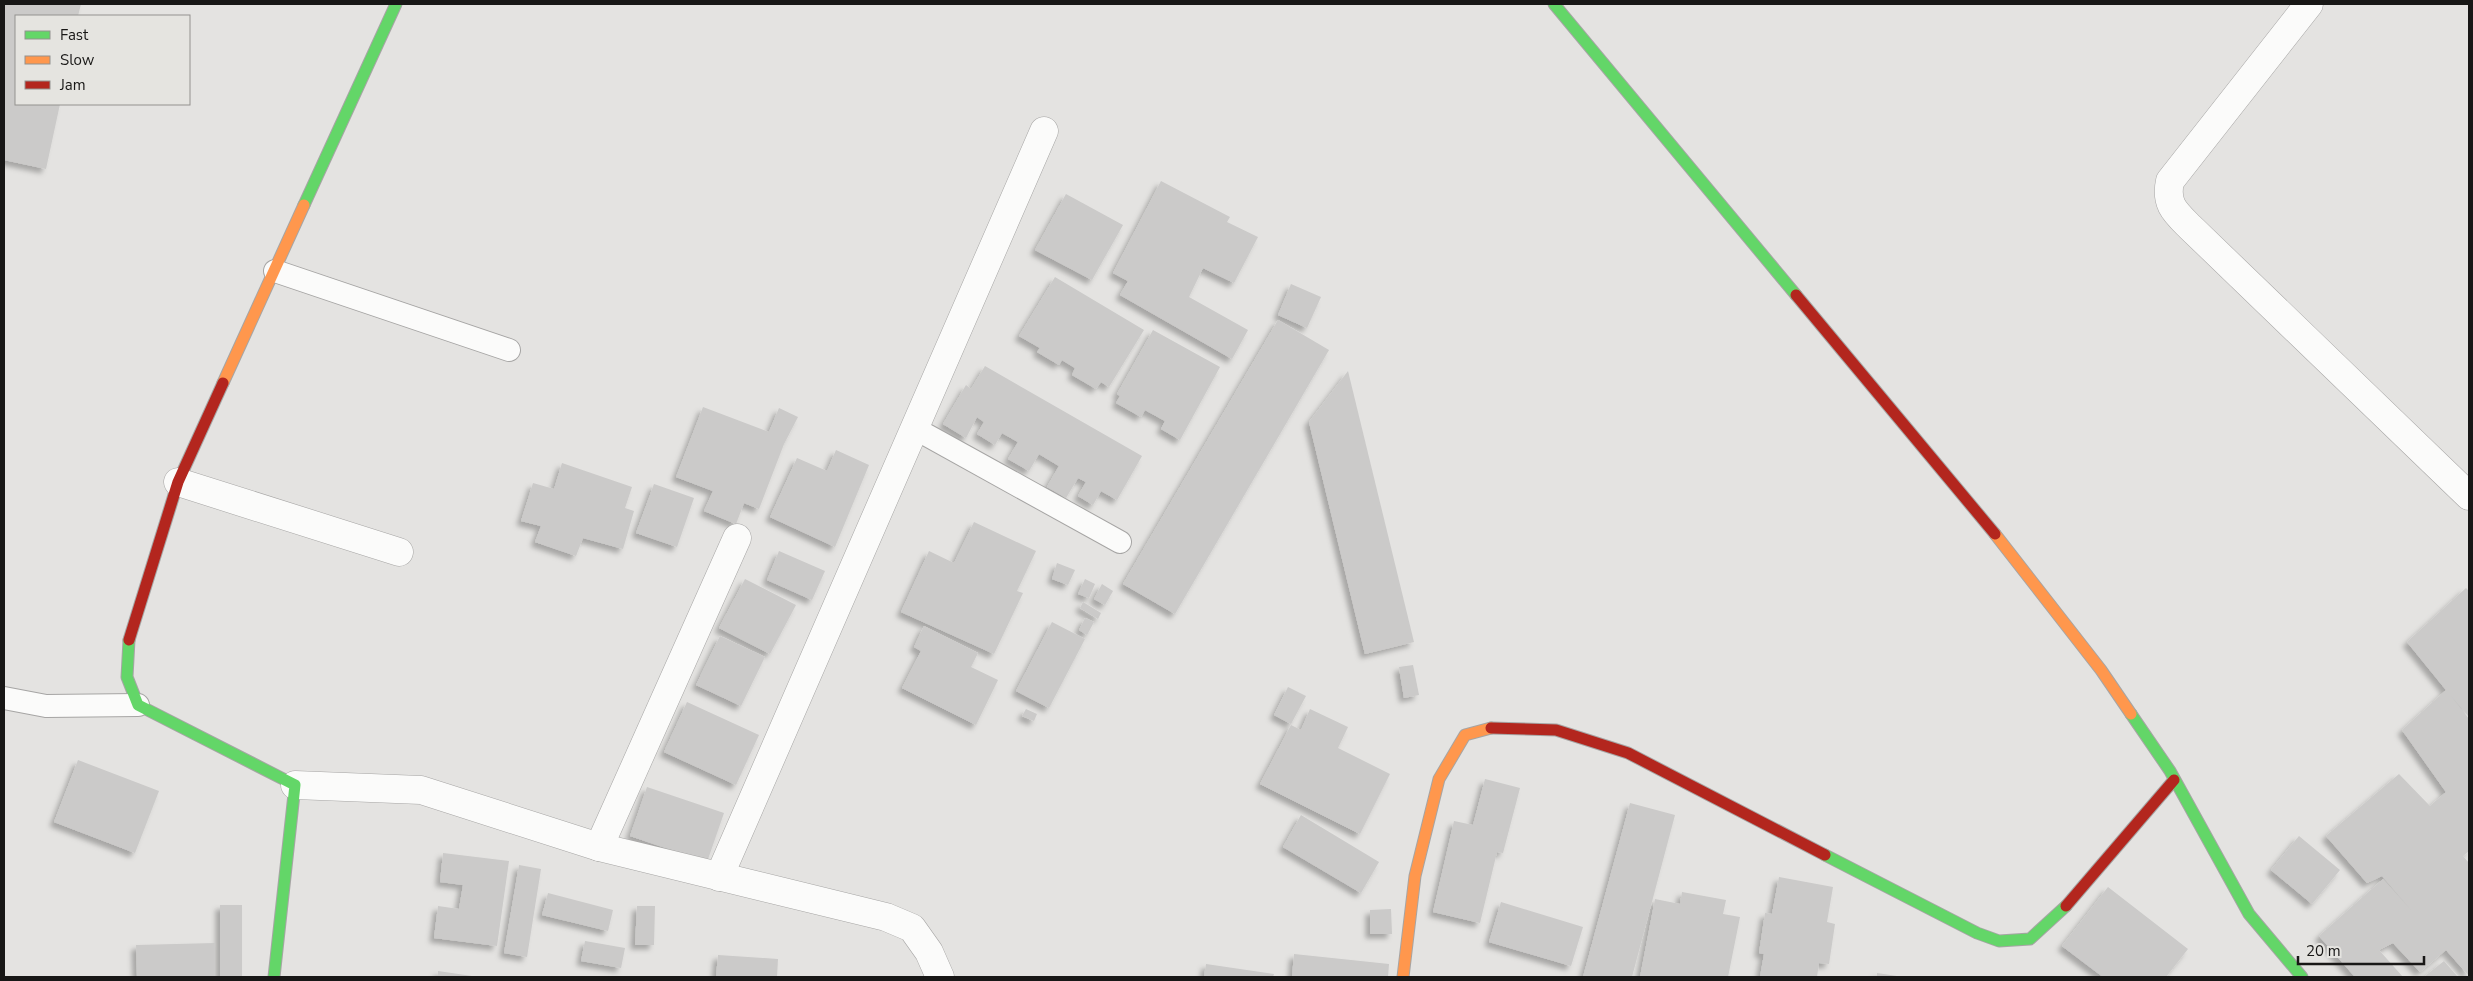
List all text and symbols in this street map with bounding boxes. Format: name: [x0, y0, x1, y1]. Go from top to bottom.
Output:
legend: [15, 15, 190, 105]
text: Fast: [60, 25, 89, 45]
text: Slow: [60, 50, 95, 70]
text: Jam: [59, 75, 86, 95]
scale bar: [2298, 934, 2424, 966]
text: 20 m: [2306, 941, 2341, 961]

